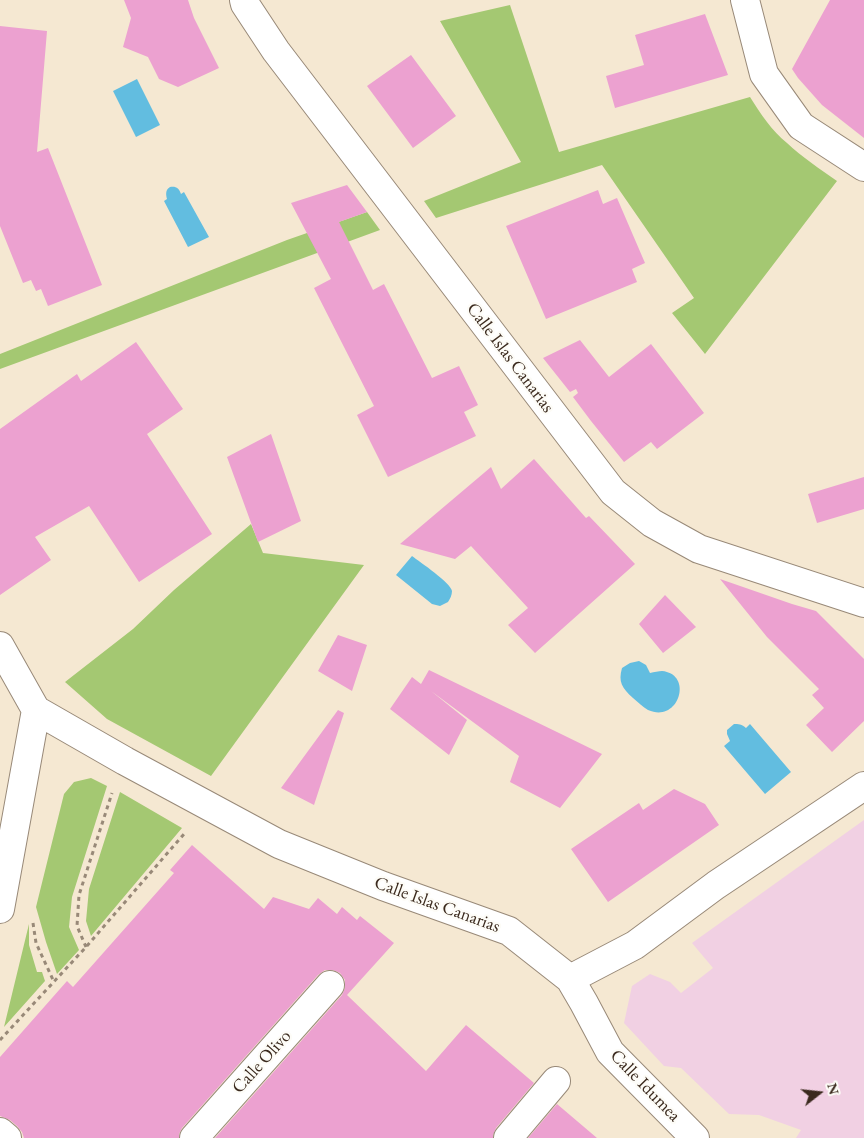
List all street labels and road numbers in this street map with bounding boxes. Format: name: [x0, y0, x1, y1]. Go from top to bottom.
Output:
street label: Calle Islas Canarias: [462, 299, 558, 417]
street label: Calle Islas Canarias: [371, 872, 503, 938]
street label: Calle Olivo: [228, 1026, 296, 1098]
street label: Calle Idumea: [605, 1045, 685, 1127]

